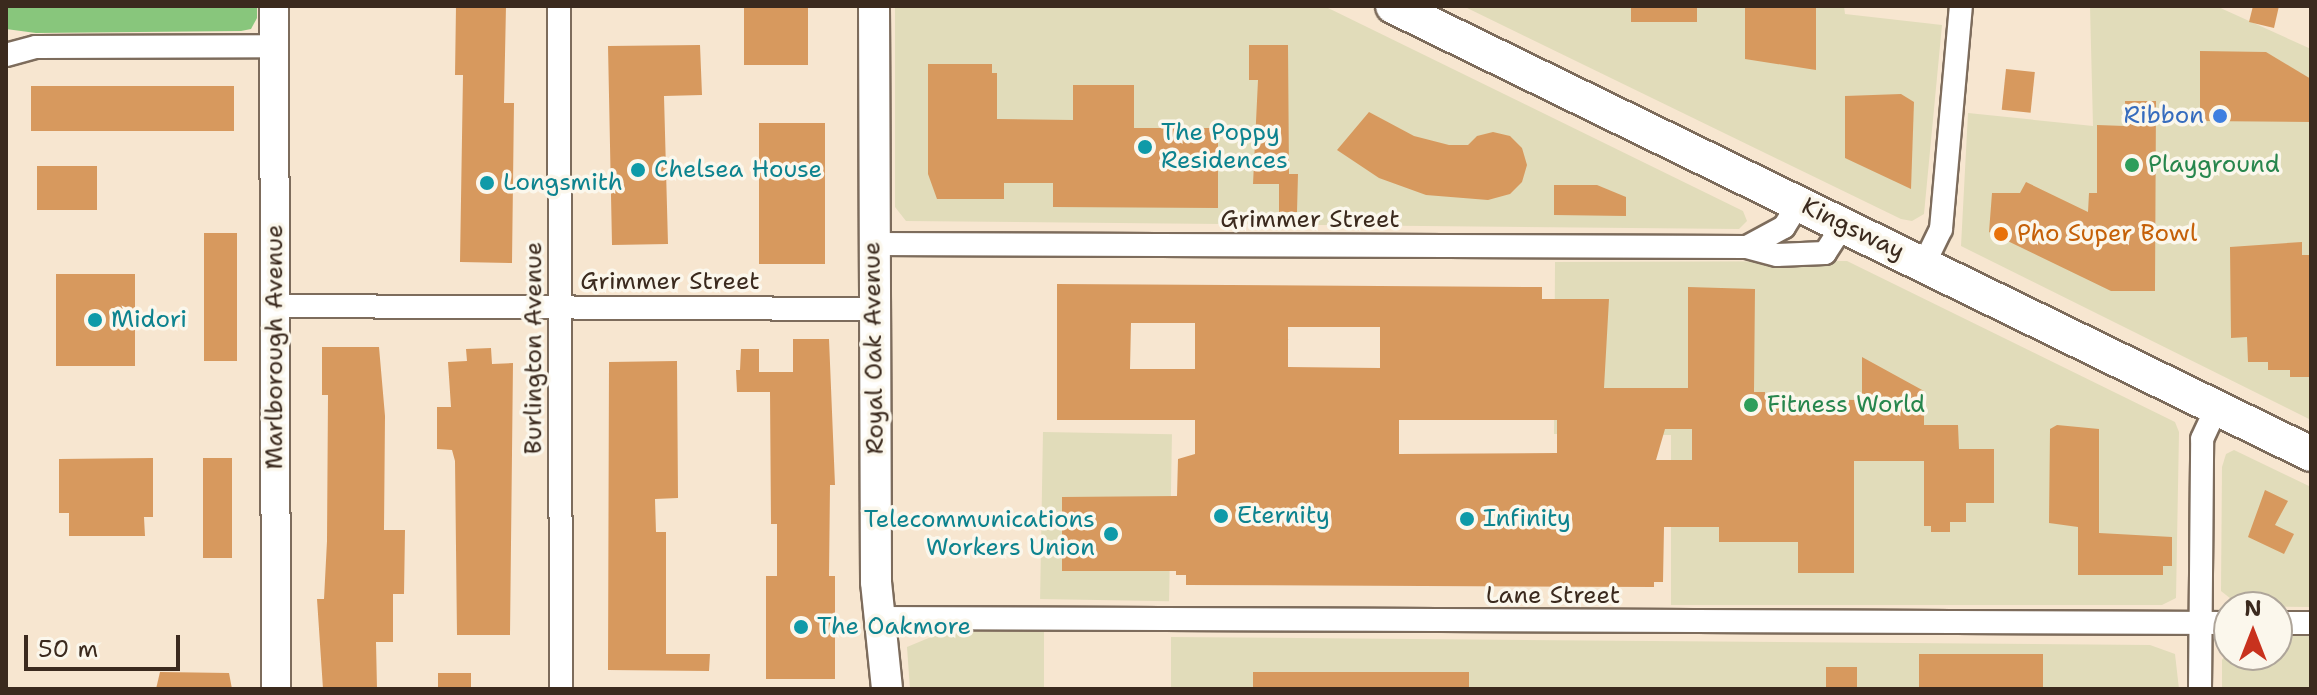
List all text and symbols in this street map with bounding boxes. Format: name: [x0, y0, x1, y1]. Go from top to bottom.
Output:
place label: Ribbon: [2124, 102, 2204, 130]
marker: Ribbon: [2211, 107, 2229, 125]
place label: The Poppy Residences: [1161, 119, 1288, 175]
marker: The Poppy Residences: [1136, 138, 1154, 156]
place label: Playground: [2148, 151, 2280, 179]
place label: Chelsea House: [654, 156, 822, 184]
marker: Playground: [2123, 156, 2141, 174]
marker: Chelsea House: [629, 161, 647, 179]
place label: Longsmith: [503, 169, 623, 197]
marker: Longsmith: [478, 174, 496, 192]
street label: Kingsway: [1797, 192, 1909, 266]
street label: Grimmer Street: [1220, 206, 1400, 234]
place label: Pho Super Bowl: [2017, 220, 2197, 248]
street label: Marlborough Avenue: [261, 224, 289, 470]
marker: Pho Super Bowl: [1992, 225, 2010, 243]
street label: Royal Oak Avenue: [858, 241, 890, 455]
street label: Burlington Avenue: [520, 242, 548, 454]
street label: Grimmer Street: [580, 268, 760, 296]
place label: Midori: [111, 306, 187, 334]
marker: Midori: [86, 311, 104, 329]
place label: Fitness World: [1767, 391, 1925, 419]
marker: Fitness World: [1742, 396, 1760, 414]
place label: Eternity: [1237, 502, 1330, 530]
place label: Infinity: [1483, 505, 1571, 533]
place label: Telecommunications Workers Union: [864, 506, 1095, 562]
marker: Eternity: [1212, 507, 1230, 525]
marker: Infinity: [1458, 510, 1476, 528]
marker: Telecommunications Workers Union: [1102, 525, 1120, 543]
street label: Lane Street: [1486, 582, 1620, 610]
north arrow: [2213, 591, 2293, 671]
text: N: [2244, 594, 2262, 623]
place label: The Oakmore: [817, 613, 971, 641]
marker: The Oakmore: [792, 618, 810, 636]
scale bar: [28, 619, 184, 669]
text: 50 m: [38, 633, 98, 665]

